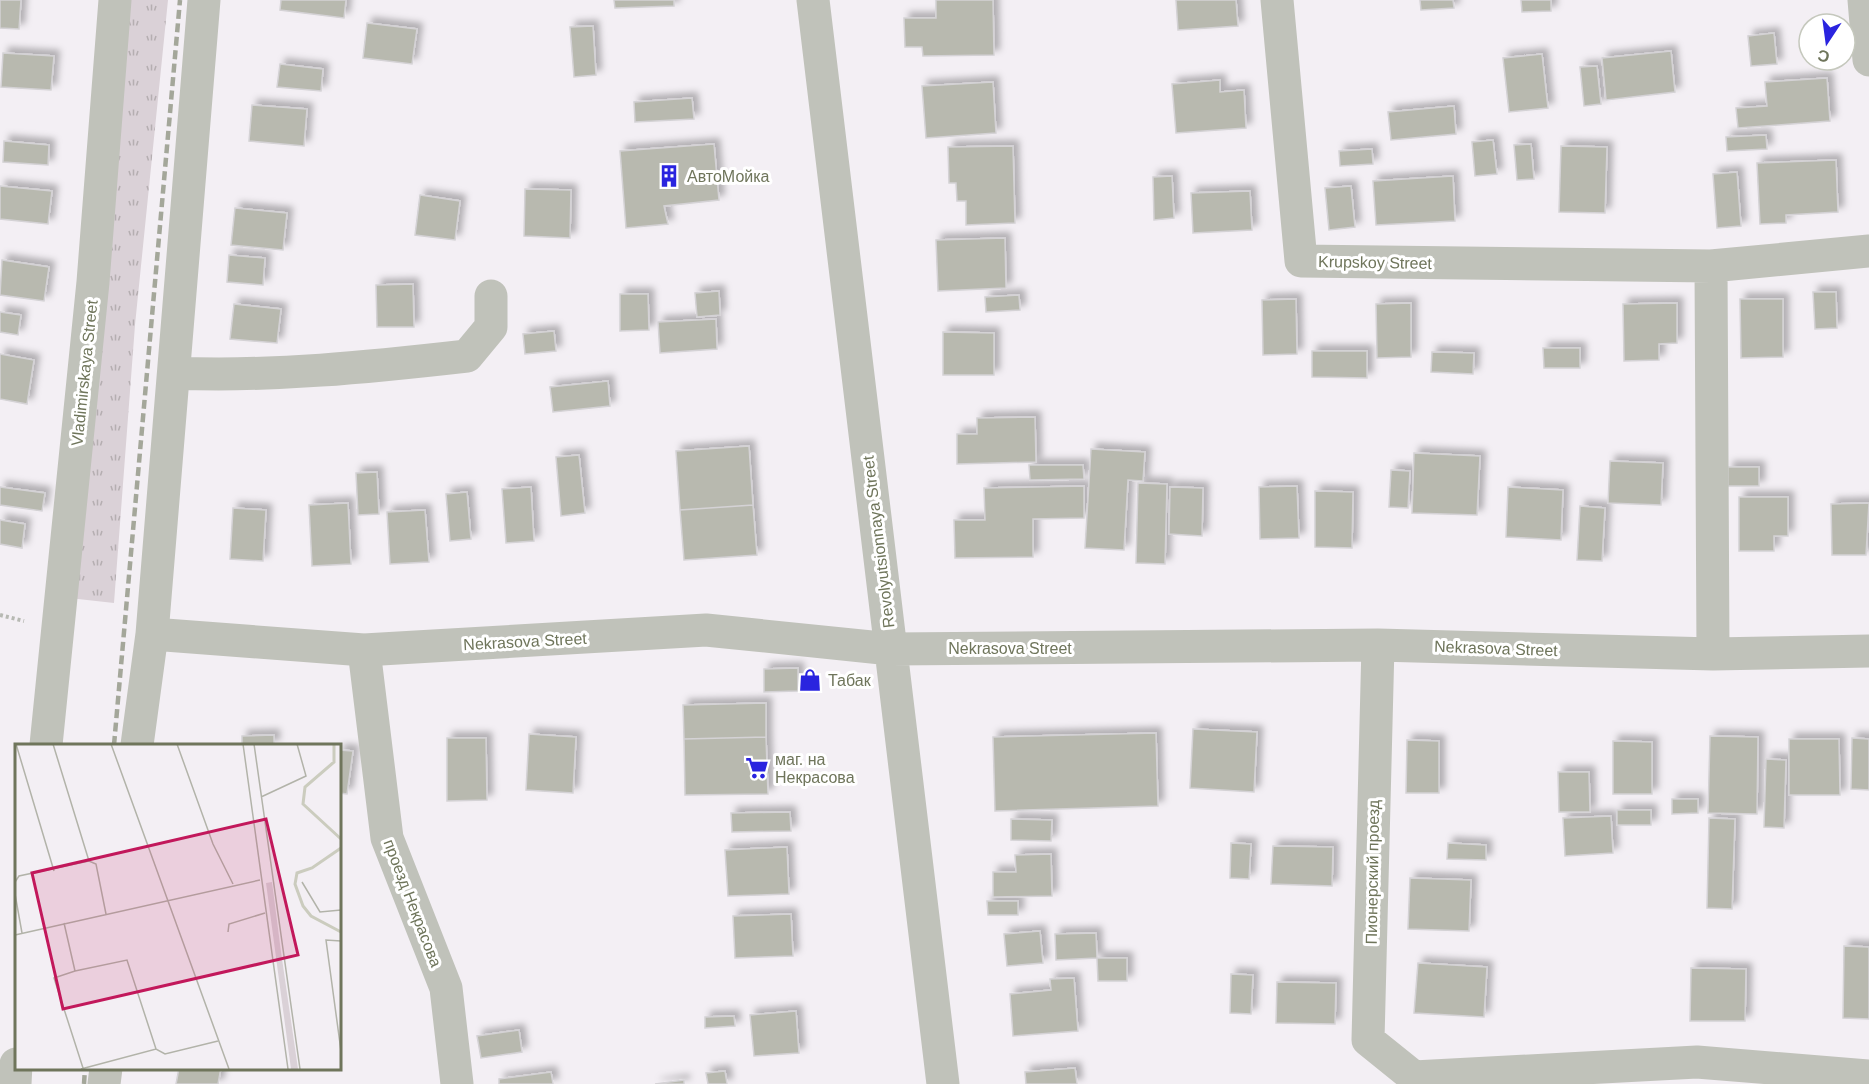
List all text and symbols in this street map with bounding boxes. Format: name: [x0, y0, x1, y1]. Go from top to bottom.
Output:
north arrow: [1797, 12, 1857, 72]
text: С: [1816, 46, 1831, 66]
building icon: АвтоМойка: [656, 163, 682, 189]
place label: АвтоМойка: [687, 168, 770, 185]
street label: Krupskoy Street: [1318, 253, 1433, 272]
street label: Vladimirskaya Street: [68, 299, 101, 447]
street label: Revolyutsionnaya Street: [859, 454, 898, 629]
street label: Nekrasova Street: [463, 630, 588, 653]
street label: Nekrasova Street: [1434, 638, 1559, 659]
street label: Nekrasova Street: [948, 640, 1072, 657]
shop icon: Табак: [797, 667, 823, 693]
place label: Табак: [828, 672, 872, 689]
inset map: [15, 744, 340, 1069]
place label: маг. на Некрасова: [775, 751, 855, 786]
supermarket icon: маг. на Некрасова: [744, 755, 770, 781]
street label: Пионерский проезд: [1363, 799, 1382, 944]
street label: проезд Некрасова: [380, 837, 445, 969]

